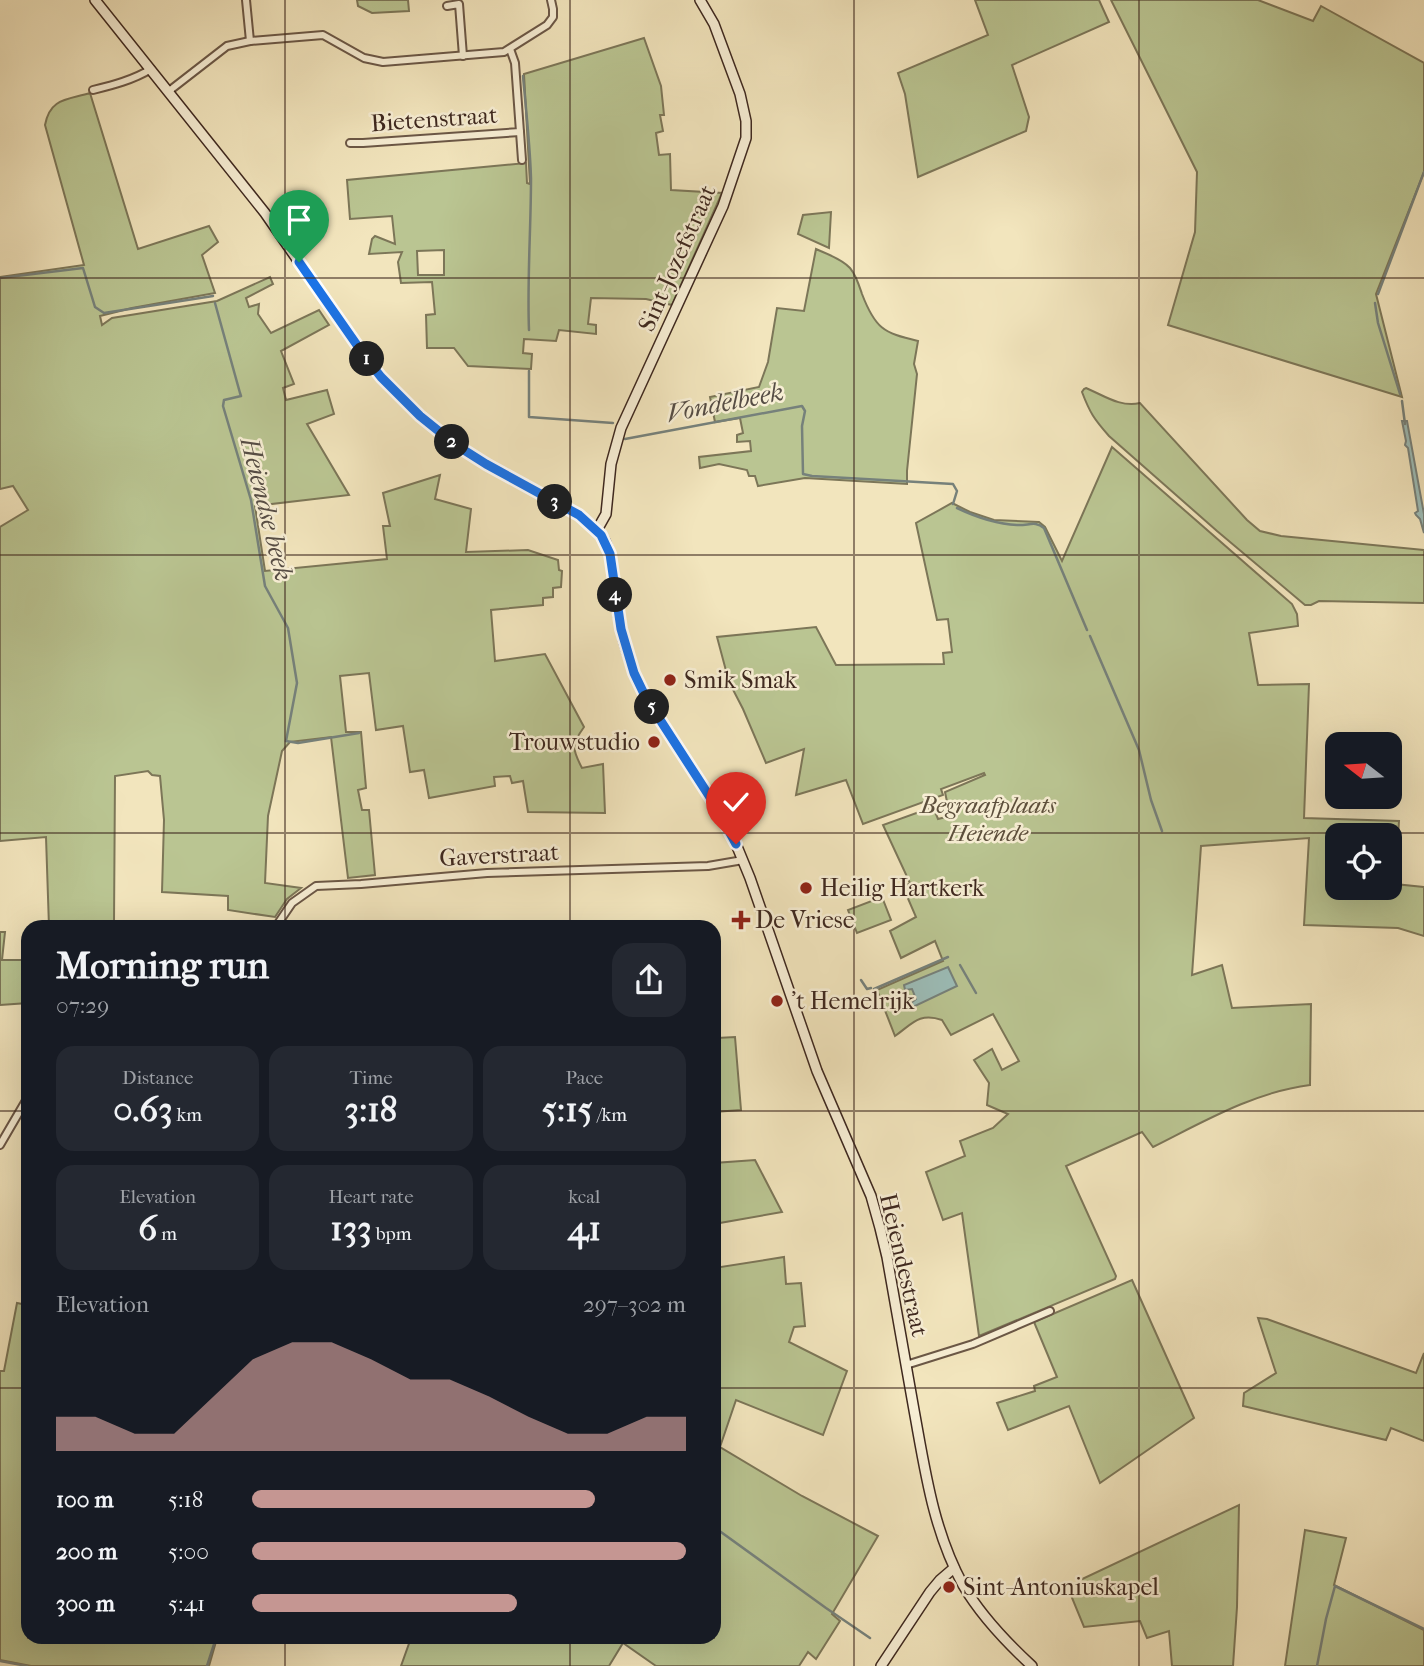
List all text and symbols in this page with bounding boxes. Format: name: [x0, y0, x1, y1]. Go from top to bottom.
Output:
street label: Bietenstraat: [370, 101, 499, 137]
street label: Sint-Jozefstraat: [632, 180, 722, 336]
pin: [269, 190, 329, 262]
icon: arrive: [280, 201, 318, 239]
pin: 1: [350, 342, 384, 376]
text: 1: [363, 347, 370, 369]
water label: Vondelbeek: [664, 376, 786, 429]
pin: 2: [434, 424, 470, 460]
text: 2: [447, 430, 456, 452]
water label: Heiendse beek: [233, 433, 299, 584]
pin: 3: [538, 484, 572, 520]
text: 3: [551, 490, 558, 512]
pin: 4: [598, 578, 632, 612]
text: 4: [609, 583, 620, 605]
place label: Smik Smak: [684, 666, 797, 694]
marker: Smik Smak: [662, 672, 678, 688]
pin: 5: [634, 690, 670, 724]
text: 5: [647, 695, 656, 717]
place label: Trouwstudio: [509, 728, 640, 756]
north arrow: [1325, 732, 1402, 808]
map controls: [1325, 732, 1402, 900]
marker: Trouwstudio: [646, 734, 662, 750]
pin: [706, 772, 766, 844]
icon: check: [717, 783, 755, 821]
park label: Begraafplaats Heiende: [918, 791, 1056, 847]
button: locate: [1325, 823, 1402, 900]
street label: Gaverstraat: [439, 838, 560, 872]
place label: Heilig Hartkerk: [820, 874, 985, 902]
marker: Heilig Hartkerk: [798, 880, 814, 896]
place label: De Vriese: [755, 906, 855, 934]
marker: De Vriese: [733, 912, 749, 928]
text: Morning run: [56, 943, 269, 988]
button: share: [612, 943, 686, 1017]
place label: 't Hemelrijk: [791, 987, 915, 1015]
text: 07:29: [56, 992, 109, 1019]
marker: 't Hemelrijk: [769, 993, 785, 1009]
text: Distance: [122, 1067, 193, 1089]
text: Time: [349, 1067, 393, 1089]
text: Pace: [565, 1067, 603, 1089]
text: 0.63: [113, 1089, 173, 1130]
text: 3:18: [345, 1089, 397, 1130]
text: 5:15: [542, 1089, 593, 1130]
text: km: [173, 1104, 202, 1126]
text: /km: [593, 1104, 627, 1126]
text: Elevation: [119, 1186, 196, 1208]
text: Heart rate: [328, 1186, 414, 1208]
text: kcal: [568, 1186, 600, 1208]
street label: Heiendestraat: [874, 1190, 934, 1340]
text: 6: [138, 1208, 157, 1249]
text: 133: [330, 1208, 372, 1249]
text: 41: [568, 1208, 601, 1249]
text: m: [157, 1223, 177, 1245]
text: bpm: [372, 1223, 412, 1245]
text: Elevation: [56, 1291, 149, 1318]
text: 297–302 m: [583, 1291, 686, 1318]
text: 100 m: [56, 1486, 114, 1513]
text: 5:18: [168, 1486, 203, 1513]
text: 200 m: [56, 1538, 117, 1565]
text: 5:00: [168, 1538, 209, 1565]
place label: Sint-Antoniuskapel: [963, 1573, 1159, 1601]
marker: Sint-Antoniuskapel: [941, 1579, 957, 1595]
text: 300 m: [56, 1590, 115, 1617]
text: 5:41: [168, 1590, 205, 1617]

